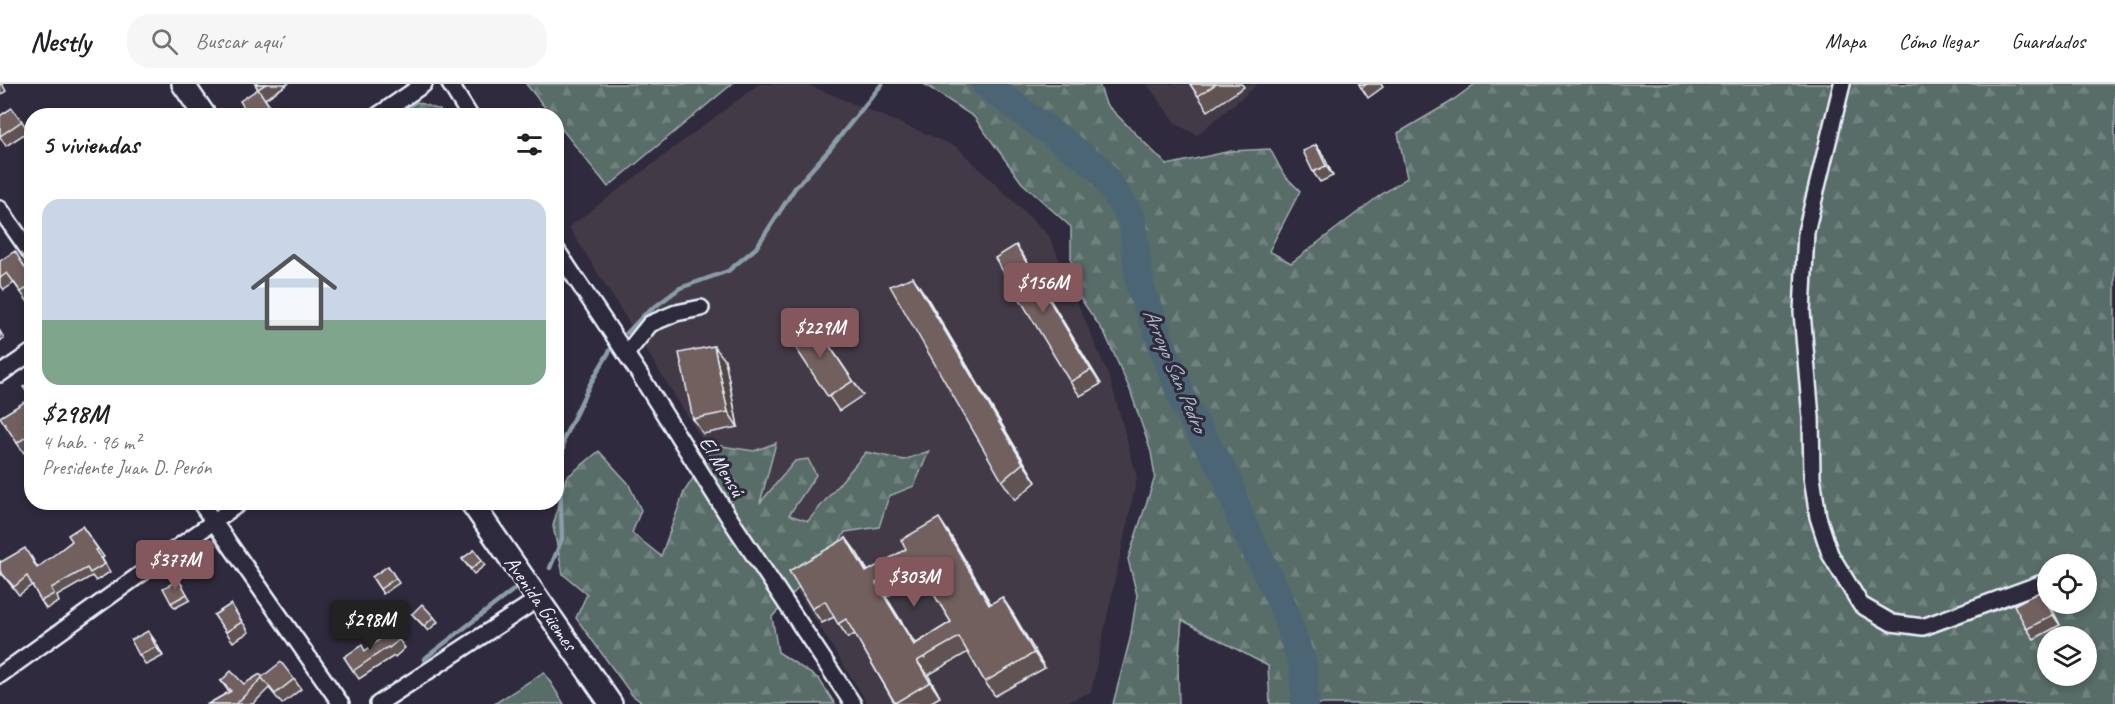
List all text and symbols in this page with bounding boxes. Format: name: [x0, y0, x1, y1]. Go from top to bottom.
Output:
search box: [127, 14, 547, 68]
text: Nestly: [30, 24, 91, 59]
icon: search: [148, 25, 181, 58]
text: Buscar aquí: [196, 27, 282, 55]
text: Mapa: [1825, 28, 1866, 54]
text: Cómo llegar: [1899, 28, 1978, 54]
text: Guardados: [2011, 28, 2085, 54]
text: 5 viviendas: [42, 128, 139, 161]
icon: filters: [513, 128, 546, 161]
icon: home: [240, 238, 348, 346]
pin: $156M: [1001, 263, 1085, 314]
text: $156M: [1018, 270, 1068, 295]
water label: Arroyo San Pedro: [1136, 304, 1215, 440]
pin: $229M: [778, 308, 862, 359]
text: $229M: [795, 315, 845, 340]
text: $298M: [42, 397, 107, 430]
text: 4 hab. · 96 m²: [42, 430, 140, 455]
street label: El Mensú: [693, 431, 752, 503]
text: Presidente Juan D. Perón: [42, 455, 211, 480]
pin: $377M: [133, 540, 217, 591]
text: $377M: [150, 547, 200, 572]
street label: Avenida Güemes: [499, 550, 584, 657]
map controls: [2037, 554, 2097, 686]
button: locate: [2037, 554, 2097, 614]
pin: $303M: [872, 557, 956, 608]
text: $303M: [889, 564, 939, 589]
pin: $298M: [328, 600, 412, 651]
text: $298M: [345, 607, 395, 632]
button: layers: [2037, 626, 2097, 686]

